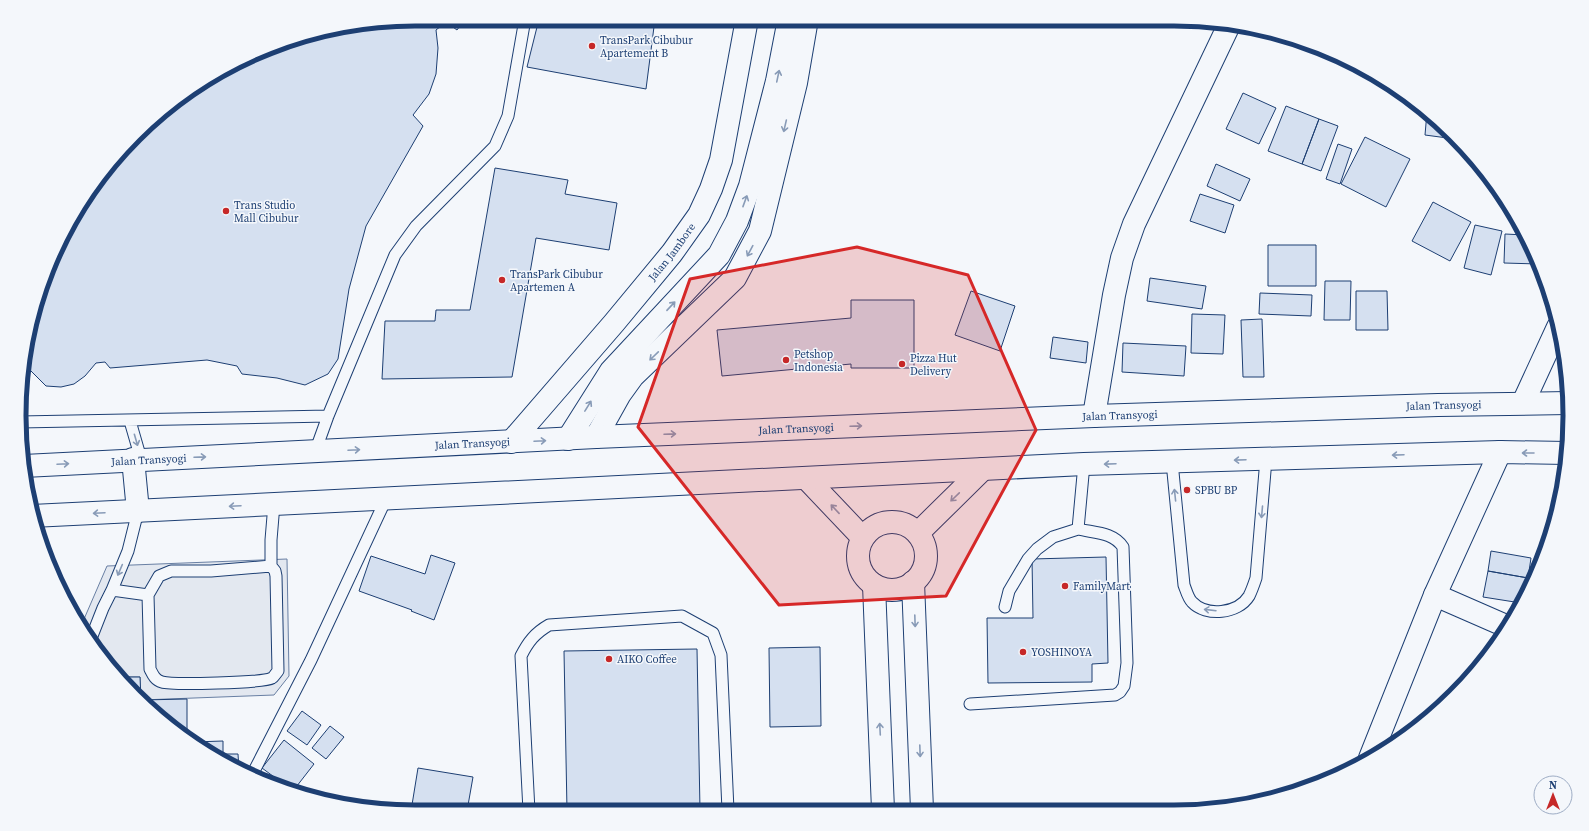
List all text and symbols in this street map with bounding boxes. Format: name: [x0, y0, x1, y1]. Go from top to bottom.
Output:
place label: TransPark Cibubur Apartement B: [600, 33, 693, 61]
marker: TransPark Cibubur Apartement B: [587, 41, 597, 51]
one-way arrow: [774, 70, 782, 83]
one-way arrow: [781, 119, 789, 132]
one-way arrow: [741, 196, 749, 208]
place label: Trans Studio Mall Cibubur: [234, 198, 299, 226]
marker: Trans Studio Mall Cibubur: [221, 206, 231, 216]
street label: Jalan Jambore: [644, 220, 699, 285]
one-way arrow: [746, 244, 753, 256]
place label: TransPark Cibubur Apartemen A: [510, 267, 603, 295]
marker: TransPark Cibubur Apartemen A: [497, 275, 507, 285]
one-way arrow: [666, 302, 675, 312]
place label: Petshop Indonesia: [794, 347, 843, 375]
one-way arrow: [649, 351, 659, 361]
place label: Pizza Hut Delivery: [910, 351, 957, 379]
marker: Petshop Indonesia: [781, 355, 791, 365]
marker: Pizza Hut Delivery: [897, 359, 907, 369]
street label: Jalan Transyogi: [1405, 397, 1482, 414]
one-way arrow: [585, 400, 593, 412]
street label: Jalan Transyogi: [1081, 406, 1158, 424]
street label: Jalan Transyogi: [757, 419, 834, 438]
one-way arrow: [849, 422, 862, 430]
one-way arrow: [663, 431, 676, 438]
one-way arrow: [132, 433, 140, 446]
street label: Jalan Transyogi: [433, 434, 511, 453]
one-way arrow: [533, 437, 546, 444]
one-way arrow: [347, 446, 360, 453]
one-way arrow: [1522, 449, 1535, 457]
street label: Jalan Transyogi: [110, 450, 187, 469]
one-way arrow: [1392, 451, 1405, 459]
one-way arrow: [193, 453, 206, 460]
one-way arrow: [1234, 456, 1247, 464]
one-way arrow: [56, 460, 69, 467]
one-way arrow: [1104, 460, 1117, 468]
place label: SPBU BP: [1195, 483, 1238, 498]
marker: SPBU BP: [1182, 485, 1192, 495]
one-way arrow: [1171, 489, 1179, 502]
one-way arrow: [950, 492, 960, 502]
one-way arrow: [229, 503, 242, 510]
one-way arrow: [831, 504, 840, 514]
one-way arrow: [1258, 505, 1265, 518]
one-way arrow: [93, 509, 106, 517]
one-way arrow: [116, 564, 124, 576]
place label: FamilyMart: [1073, 579, 1130, 594]
marker: FamilyMart: [1060, 581, 1070, 591]
one-way arrow: [1204, 606, 1217, 614]
one-way arrow: [911, 614, 919, 627]
place label: YOSHINOYA: [1031, 645, 1093, 660]
marker: YOSHINOYA: [1018, 647, 1028, 657]
place label: AIKO Coffee: [617, 652, 677, 667]
marker: AIKO Coffee: [604, 654, 614, 664]
one-way arrow: [876, 723, 884, 736]
one-way arrow: [916, 744, 924, 757]
north arrow: [1533, 775, 1573, 815]
text: N: [1549, 778, 1557, 793]

